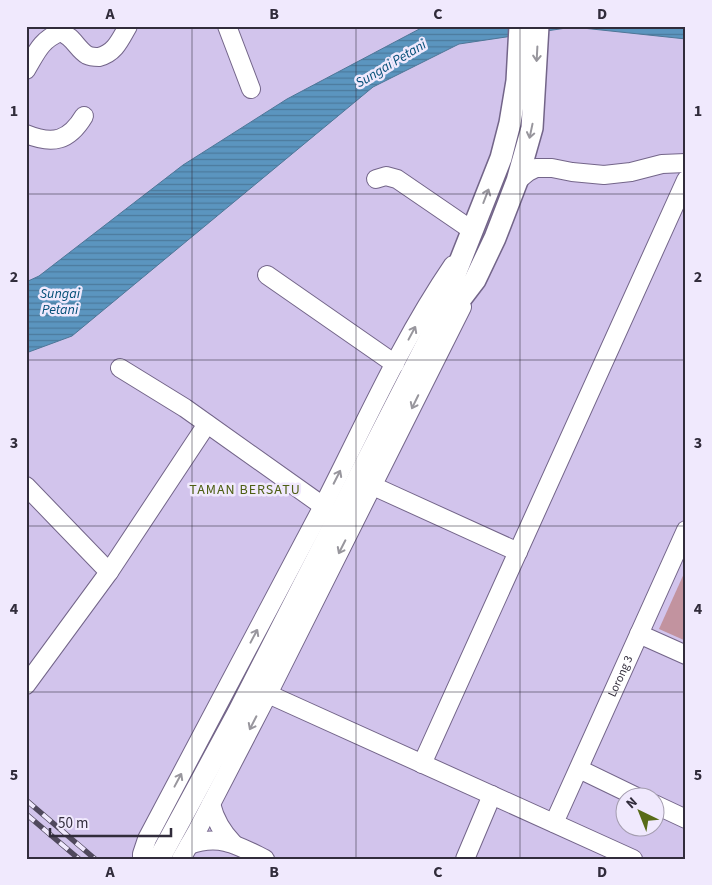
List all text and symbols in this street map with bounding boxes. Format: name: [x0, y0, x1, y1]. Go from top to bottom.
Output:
text: A: [104, 3, 115, 25]
text: B: [269, 3, 279, 25]
text: C: [433, 3, 443, 25]
text: D: [597, 3, 607, 25]
water label: Sungai Petani: [352, 35, 431, 93]
one-way arrow: [532, 46, 541, 62]
text: 1: [10, 100, 18, 122]
text: 1: [694, 100, 702, 122]
one-way arrow: [525, 122, 535, 138]
one-way arrow: [482, 189, 492, 204]
text: 2: [10, 266, 18, 288]
text: 2: [694, 266, 702, 288]
water label: Sungai Petani: [40, 284, 81, 320]
one-way arrow: [407, 325, 417, 340]
one-way arrow: [410, 394, 419, 409]
text: 3: [10, 432, 18, 454]
text: 3: [694, 432, 702, 454]
one-way arrow: [333, 470, 342, 485]
district label: TAMAN BERSATU: [189, 480, 301, 500]
one-way arrow: [337, 539, 346, 554]
text: 4: [10, 598, 19, 620]
text: 4: [694, 598, 703, 620]
one-way arrow: [249, 629, 259, 644]
street label: Lorong 3: [603, 653, 637, 700]
one-way arrow: [248, 715, 257, 730]
text: 5: [10, 764, 18, 786]
text: 5: [694, 764, 702, 786]
one-way arrow: [174, 773, 183, 788]
north arrow: [614, 788, 664, 838]
text: N: [622, 793, 642, 814]
scale bar: [50, 805, 171, 837]
text: 50 m: [58, 813, 88, 834]
text: A: [104, 861, 115, 883]
text: B: [269, 861, 279, 883]
text: C: [433, 861, 443, 883]
text: D: [597, 861, 607, 883]

